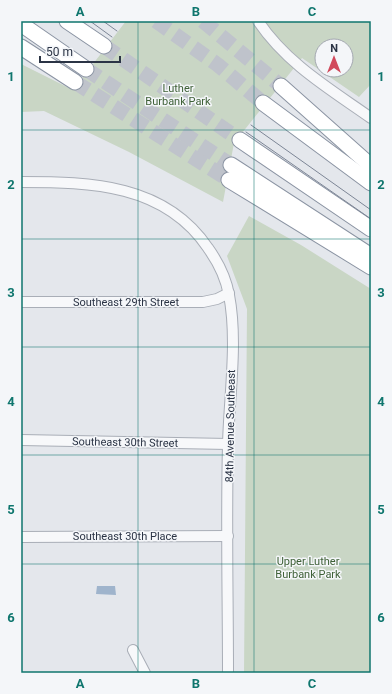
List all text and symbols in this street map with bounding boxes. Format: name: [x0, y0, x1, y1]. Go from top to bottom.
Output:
text: A: [76, 4, 85, 19]
text: B: [192, 4, 200, 19]
text: C: [308, 4, 317, 19]
scale bar: [40, 38, 120, 64]
north arrow: [314, 38, 354, 78]
text: N: [330, 42, 338, 55]
text: 50 m: [46, 45, 73, 59]
text: 1: [7, 69, 15, 84]
text: 1: [377, 69, 385, 84]
park label: Luther Burbank Park: [145, 82, 211, 108]
text: 2: [7, 177, 15, 192]
text: 2: [377, 177, 385, 192]
text: 3: [7, 285, 15, 300]
text: 3: [377, 285, 385, 300]
street label: Southeast 29th Street: [73, 296, 179, 309]
street label: 84th Avenue Southeast: [223, 369, 238, 483]
text: 4: [7, 394, 15, 409]
text: 4: [377, 394, 385, 409]
street label: Southeast 30th Street: [72, 435, 179, 450]
text: 5: [7, 502, 15, 517]
text: 5: [377, 502, 385, 517]
street label: Southeast 30th Place: [73, 530, 177, 543]
park label: Upper Luther Burbank Park: [275, 555, 341, 581]
text: 6: [7, 610, 15, 625]
text: 6: [377, 610, 385, 625]
text: A: [76, 676, 85, 691]
text: B: [192, 676, 200, 691]
text: C: [308, 676, 317, 691]

